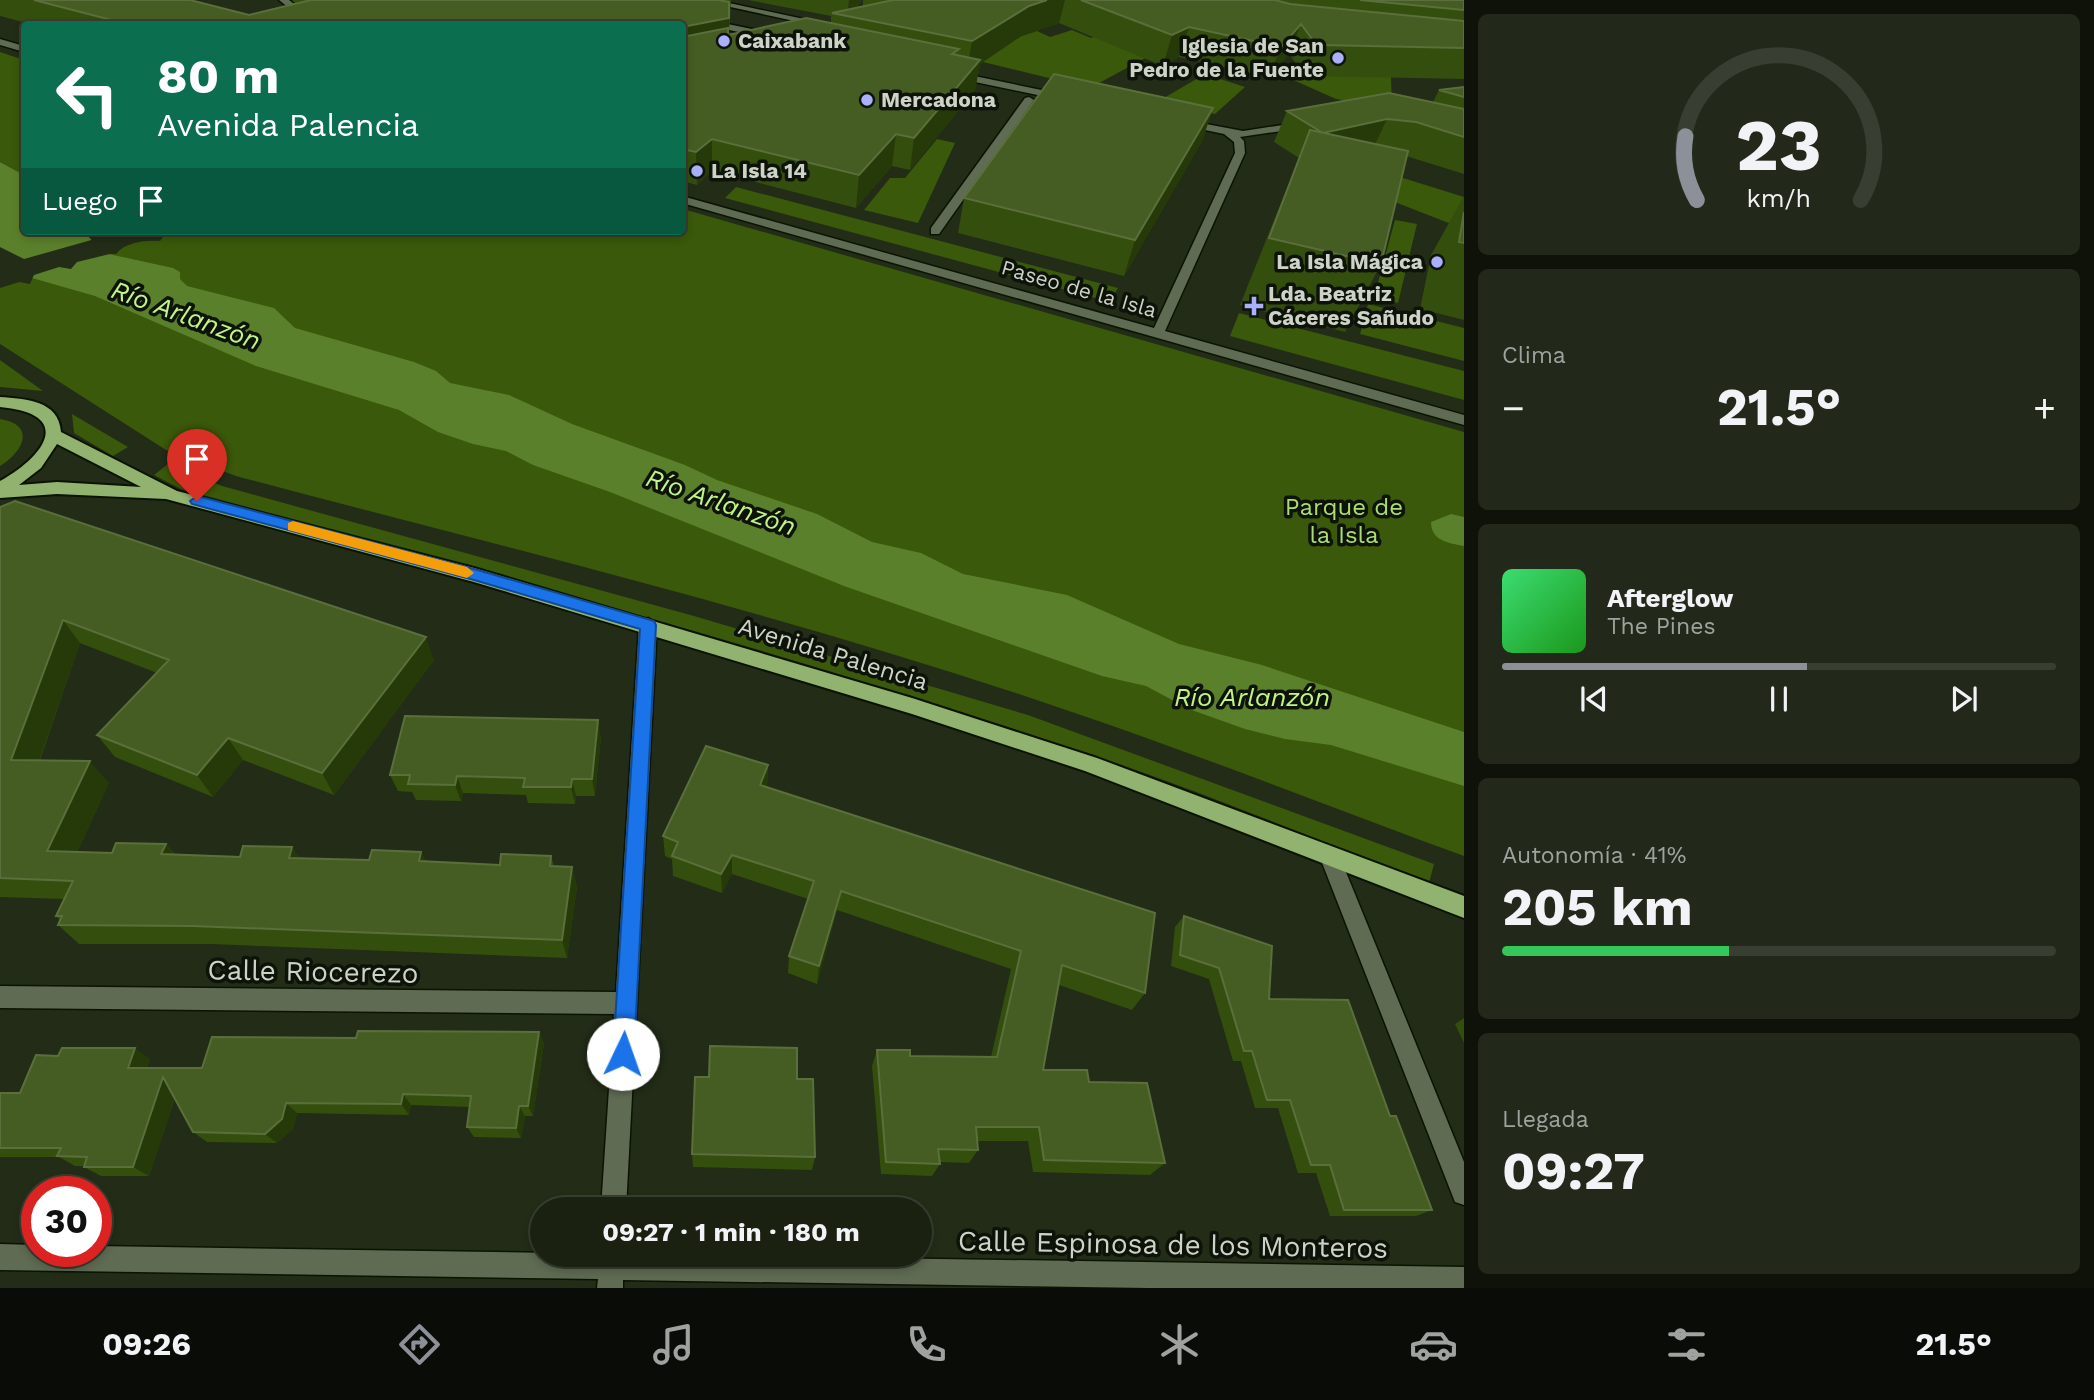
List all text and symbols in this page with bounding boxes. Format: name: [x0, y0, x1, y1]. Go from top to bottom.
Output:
place label: Caixabank: [738, 28, 847, 53]
marker: Caixabank: [716, 33, 732, 49]
place label: Iglesia de San Pedro de la Fuente: [1129, 33, 1324, 82]
text: 80 m: [157, 47, 279, 105]
icon: left: [42, 49, 133, 140]
marker: Iglesia de San Pedro de la Fuente: [1330, 50, 1346, 66]
place label: Mercadona: [881, 87, 997, 112]
marker: Mercadona: [859, 92, 875, 108]
text: 23: [1736, 103, 1822, 189]
text: Avenida Palencia: [157, 106, 419, 144]
place label: La Isla 14: [711, 158, 807, 183]
marker: La Isla 14: [689, 163, 705, 179]
icon: arrive: [132, 182, 170, 220]
text: km/h: [1747, 184, 1811, 213]
text: Luego: [42, 186, 118, 216]
place label: La Isla Mágica: [1276, 249, 1424, 274]
street label: Paseo de la Isla: [999, 254, 1160, 323]
marker: La Isla Mágica: [1429, 254, 1445, 270]
water label: Río Arlanzón: [108, 274, 264, 356]
place label: Lda. Beatriz Cáceres Sañudo: [1268, 281, 1434, 330]
marker: Lda. Beatriz Cáceres Sañudo: [1246, 298, 1262, 314]
text: Clima: [1502, 342, 1566, 369]
text: 21.5°: [1717, 377, 1841, 438]
text: −: [1502, 386, 1525, 430]
text: +: [2033, 386, 2056, 430]
pin: [167, 429, 227, 501]
icon: arrive: [178, 440, 216, 478]
water label: Río Arlanzón: [642, 462, 800, 542]
park label: Parque de la Isla: [1285, 493, 1403, 549]
text: Afterglow: [1607, 583, 1733, 613]
street label: Avenida Palencia: [735, 612, 931, 696]
text: The Pines: [1607, 613, 1716, 640]
icon: previous: [1575, 680, 1613, 718]
icon: pause: [1760, 680, 1798, 718]
icon: next: [1945, 680, 1983, 718]
water label: Río Arlanzón: [1174, 682, 1330, 712]
text: Autonomía · 41%: [1502, 842, 1686, 869]
text: 205 km: [1502, 877, 1693, 938]
street label: Calle Riocerezo: [207, 953, 419, 990]
position arrow: [586, 1017, 660, 1091]
text: Llegada: [1502, 1106, 1589, 1133]
text: 09:27: [1502, 1141, 1645, 1202]
speed limit sign: 30: [21, 1176, 112, 1267]
text: 09:27 · 1 min · 180 m: [602, 1217, 860, 1247]
street label: Calle Espinosa de los Monteros: [958, 1224, 1388, 1265]
icon: directions: [395, 1320, 444, 1369]
icon: music: [649, 1320, 698, 1369]
icon: phone: [902, 1320, 951, 1369]
icon: climate: [1155, 1320, 1204, 1369]
icon: car: [1409, 1320, 1458, 1369]
icon: filters: [1662, 1320, 1711, 1369]
text: 09:26: [102, 1325, 191, 1363]
text: 21.5°: [1915, 1325, 1992, 1363]

